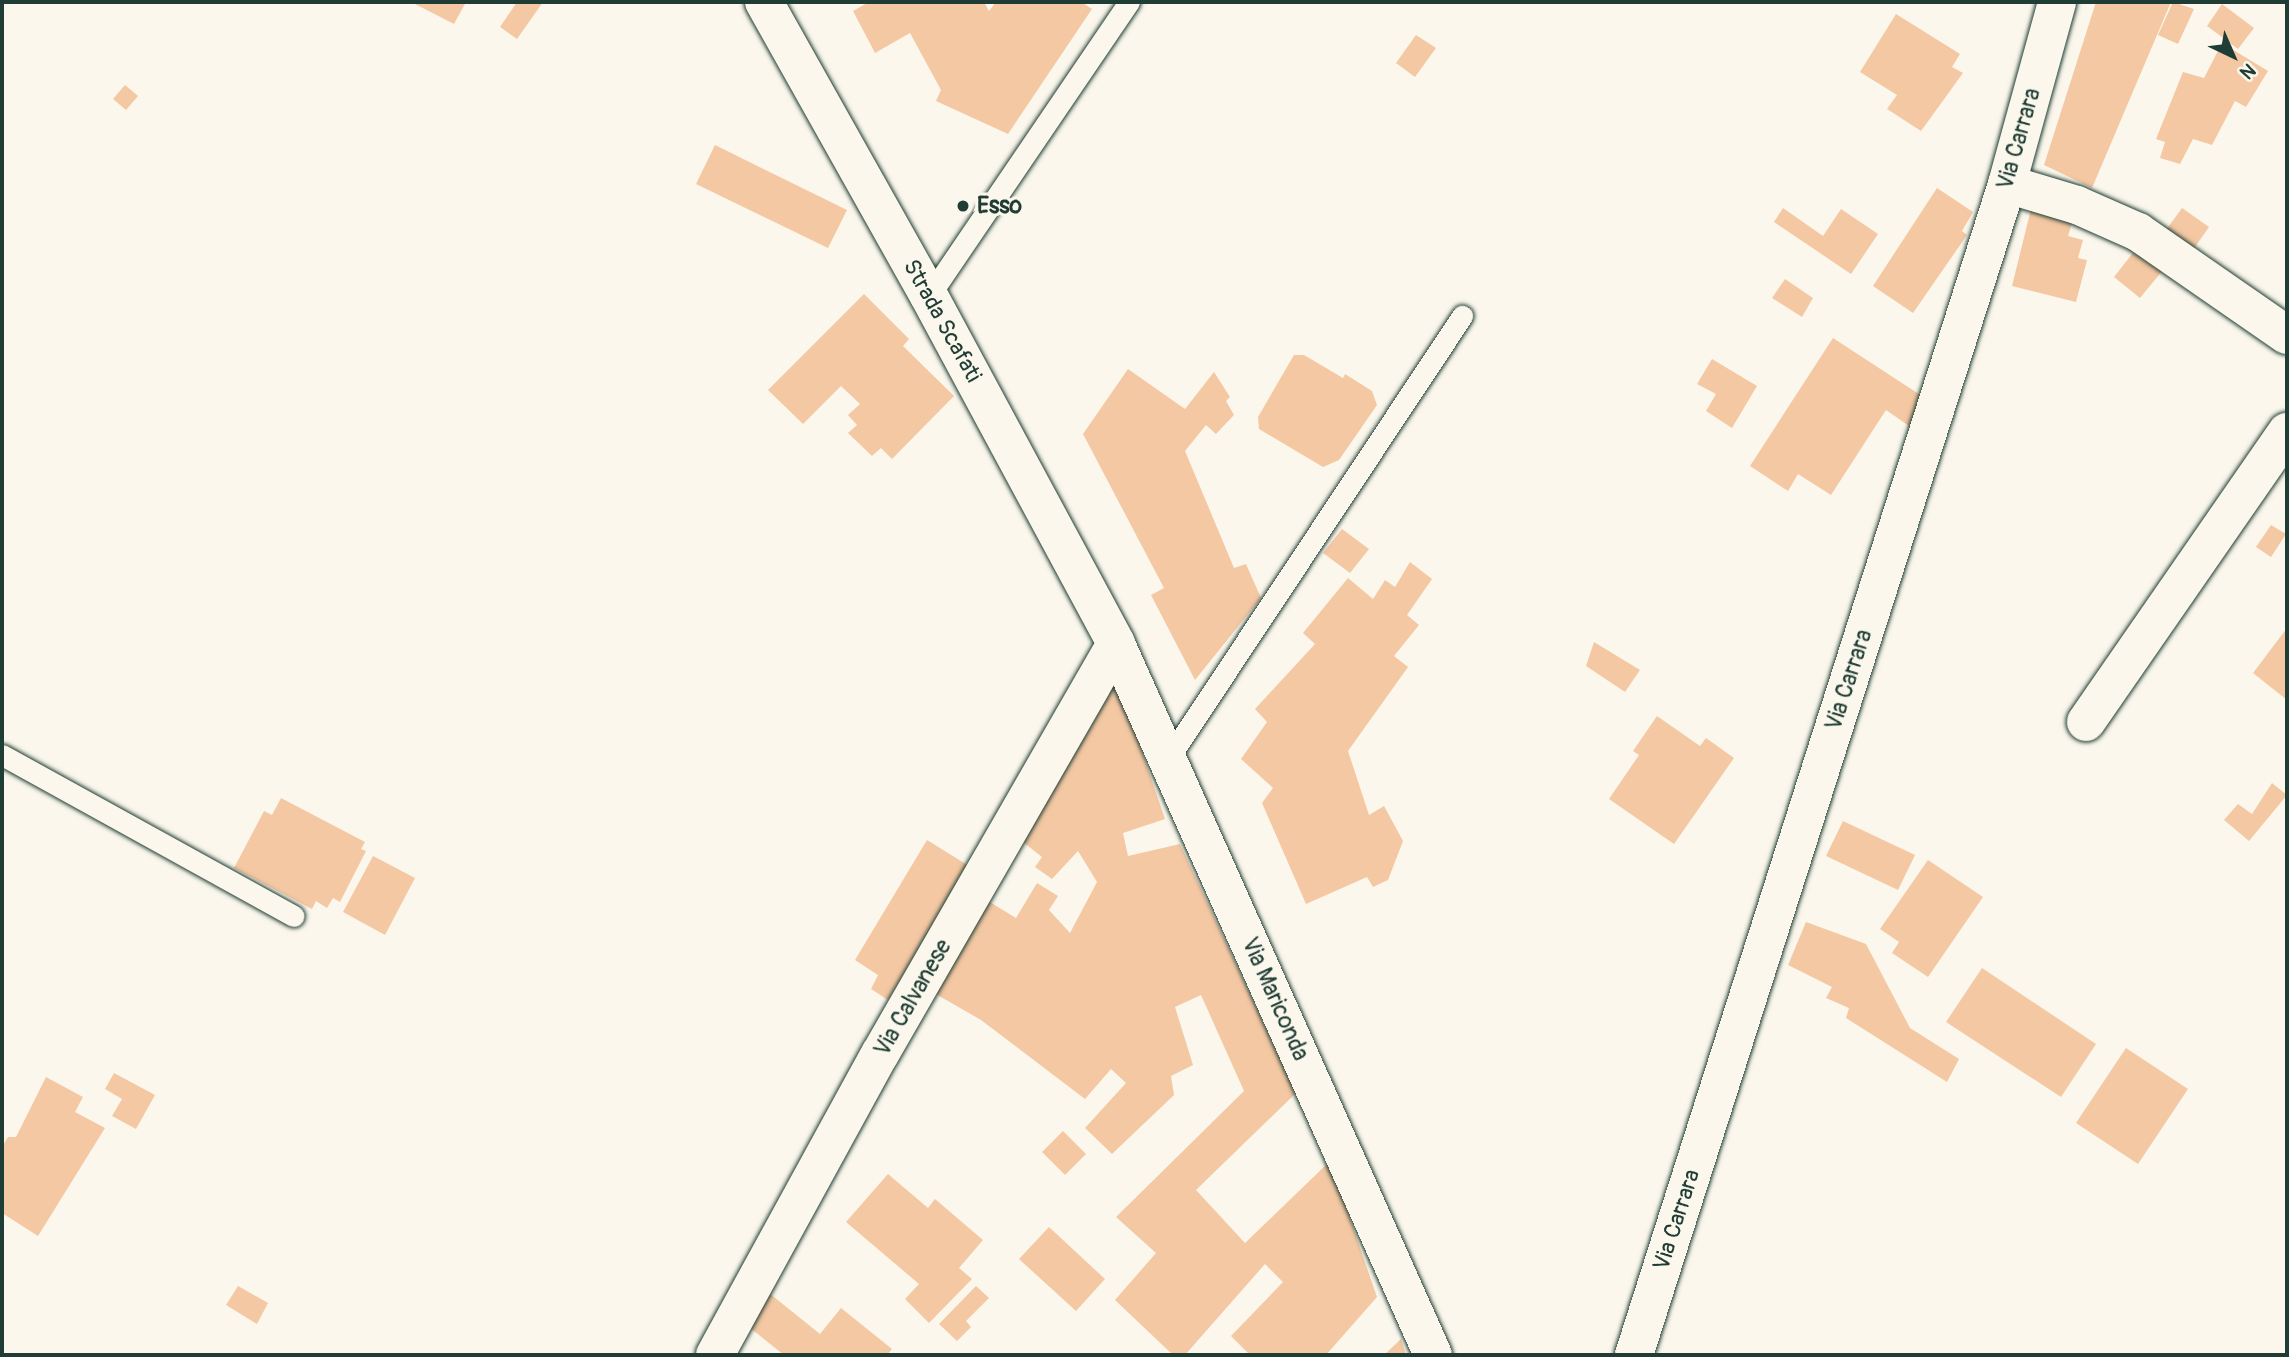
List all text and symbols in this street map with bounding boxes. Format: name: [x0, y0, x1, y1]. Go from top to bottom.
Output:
north arrow: [2198, 21, 2268, 91]
text: N: [2235, 58, 2261, 84]
street label: Via Carrara: [1991, 85, 2047, 193]
place label: Esso: [977, 192, 1022, 220]
marker: Esso: [955, 198, 971, 214]
street label: Strada Scafati: [897, 255, 987, 387]
street label: Via Carrara: [1820, 626, 1878, 734]
street label: Via Mariconda: [1236, 933, 1314, 1065]
street label: Via Calvanese: [868, 935, 958, 1061]
street label: Via Carrara: [1648, 1166, 1706, 1274]

